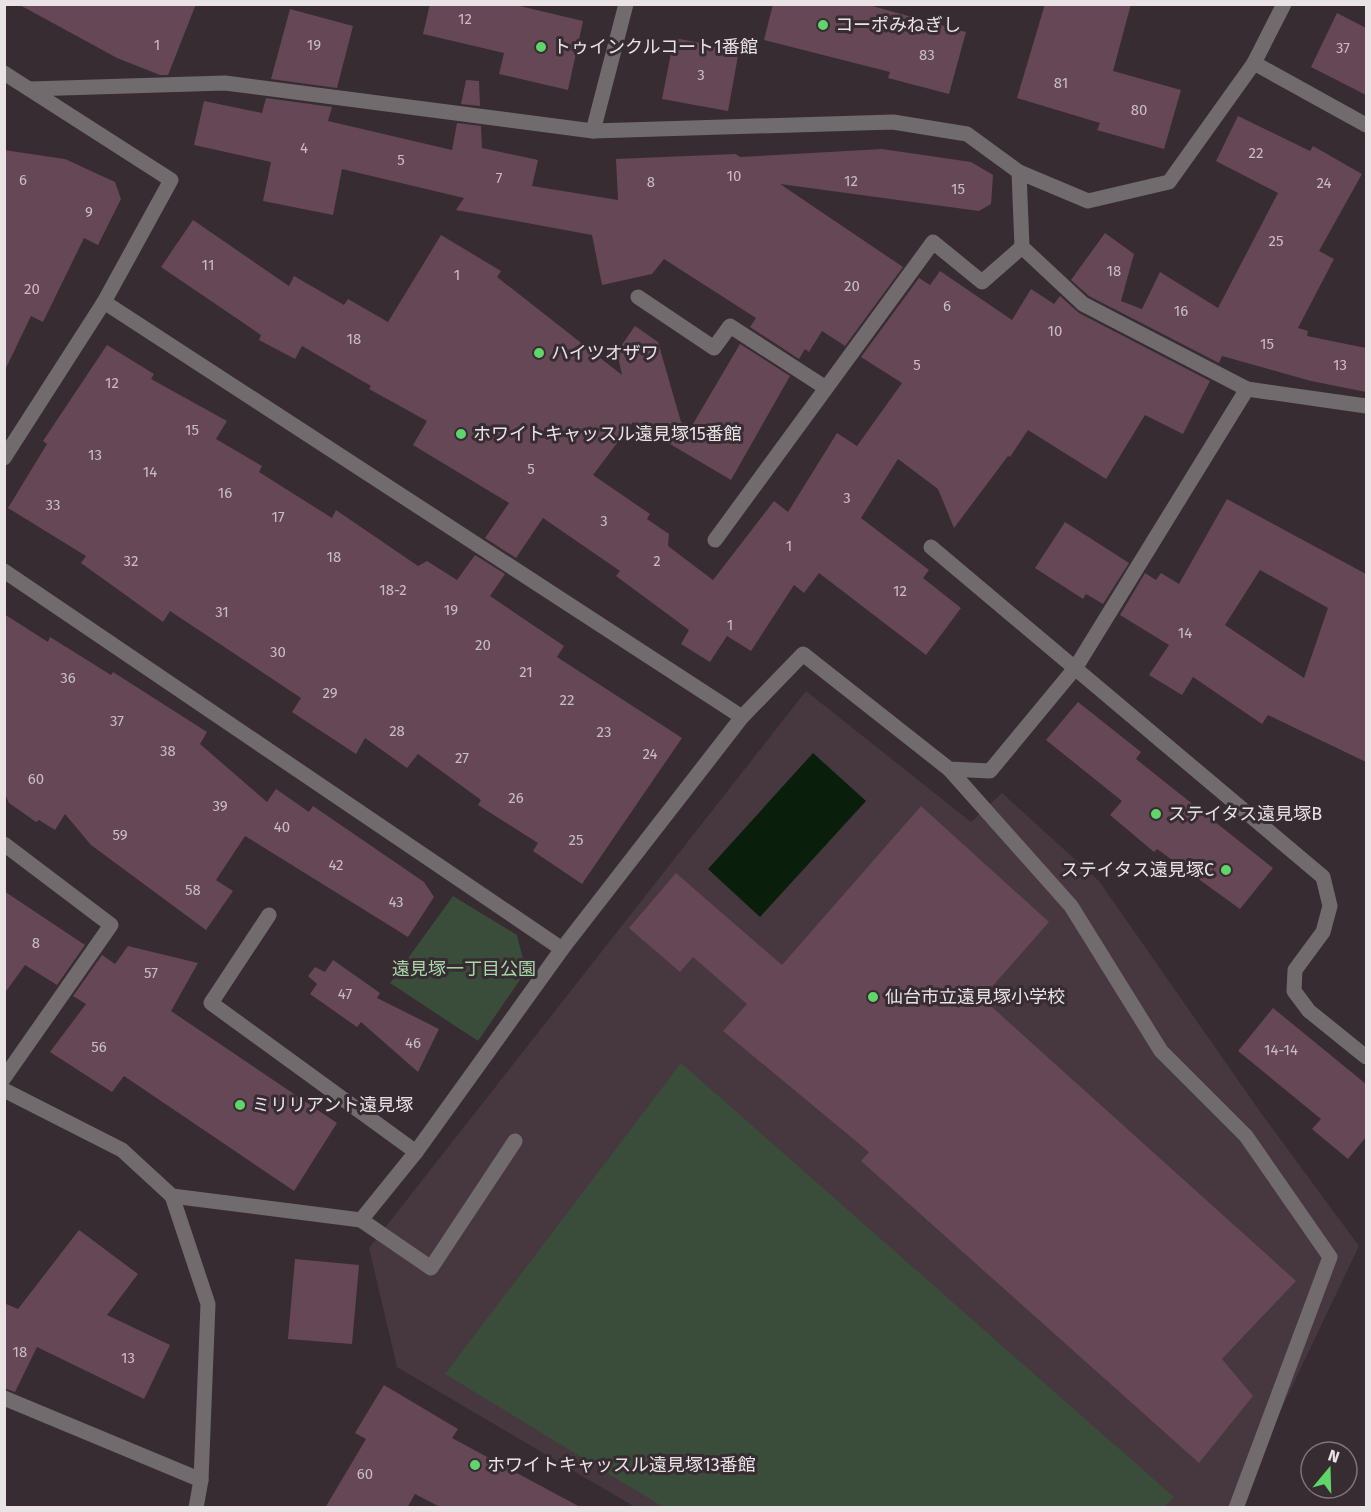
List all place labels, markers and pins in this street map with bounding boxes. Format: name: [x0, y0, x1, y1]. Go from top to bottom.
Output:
place label: コーポみねぎし: [835, 14, 961, 36]
marker: コーポみねぎし: [816, 18, 830, 32]
place label: トゥインクルコート1番館: [553, 36, 758, 58]
marker: トゥインクルコート1番館: [534, 40, 548, 54]
place label: ハイツオザワ: [551, 342, 659, 364]
marker: ハイツオザワ: [532, 346, 546, 360]
place label: ホワイトキャッスル遠見塚15番館: [473, 423, 742, 445]
marker: ホワイトキャッスル遠見塚15番館: [454, 427, 468, 441]
place label: ステイタス遠見塚B: [1168, 803, 1322, 825]
marker: ステイタス遠見塚B: [1149, 807, 1163, 821]
place label: ステイタス遠見塚C: [1061, 859, 1214, 881]
marker: ステイタス遠見塚C: [1219, 863, 1233, 877]
place label: 仙台市立遠見塚小学校: [885, 986, 1065, 1008]
marker: 仙台市立遠見塚小学校: [866, 990, 880, 1004]
place label: ミリリアント遠見塚: [252, 1094, 413, 1116]
marker: ミリリアント遠見塚: [233, 1098, 247, 1112]
place label: ホワイトキャッスル遠見塚13番館: [487, 1454, 756, 1476]
marker: ホワイトキャッスル遠見塚13番館: [468, 1458, 482, 1472]

